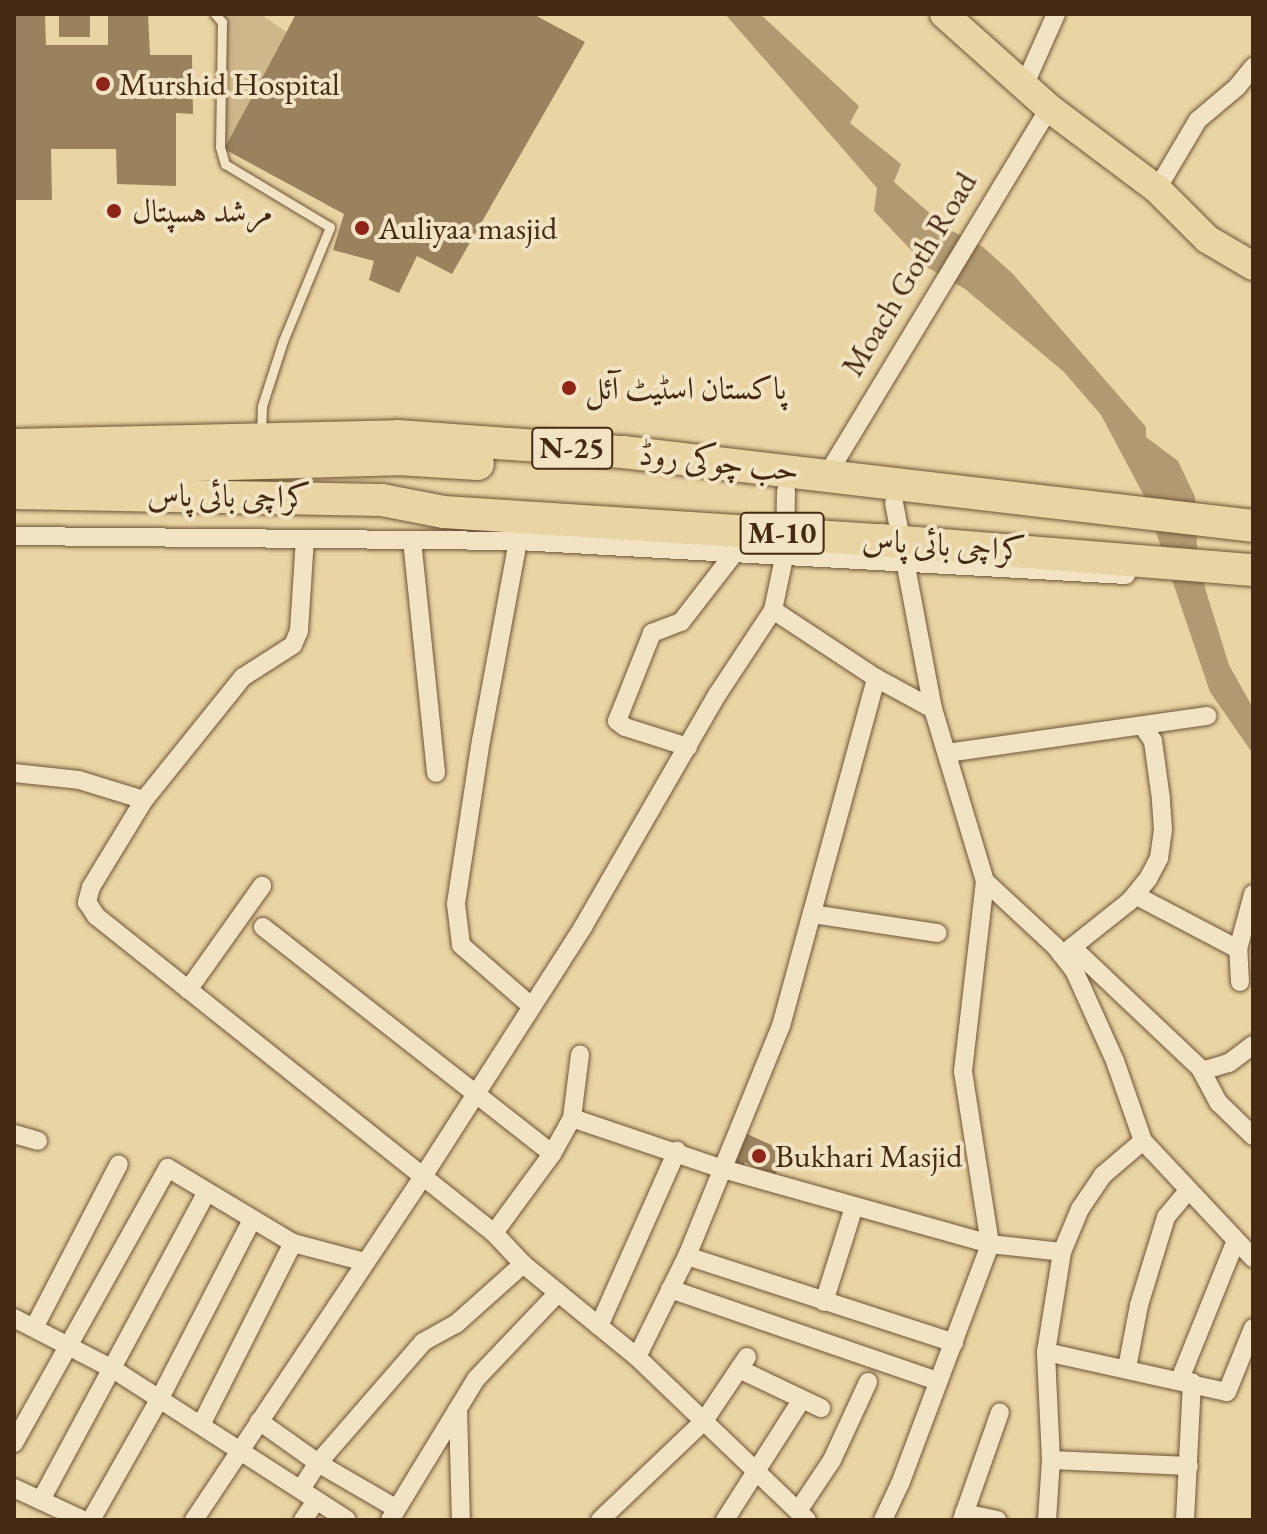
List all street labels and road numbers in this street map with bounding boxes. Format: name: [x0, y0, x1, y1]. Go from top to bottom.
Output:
street label: Moach Goth Road: [833, 165, 985, 383]
road number: N-25: [530, 422, 614, 474]
street label: حب چوکی روڈ: [637, 435, 801, 489]
street label: کراچی بائی پاس: [147, 475, 311, 517]
road number: M-10: [738, 507, 826, 559]
street label: کراچی بائی پاس: [861, 520, 1027, 570]

